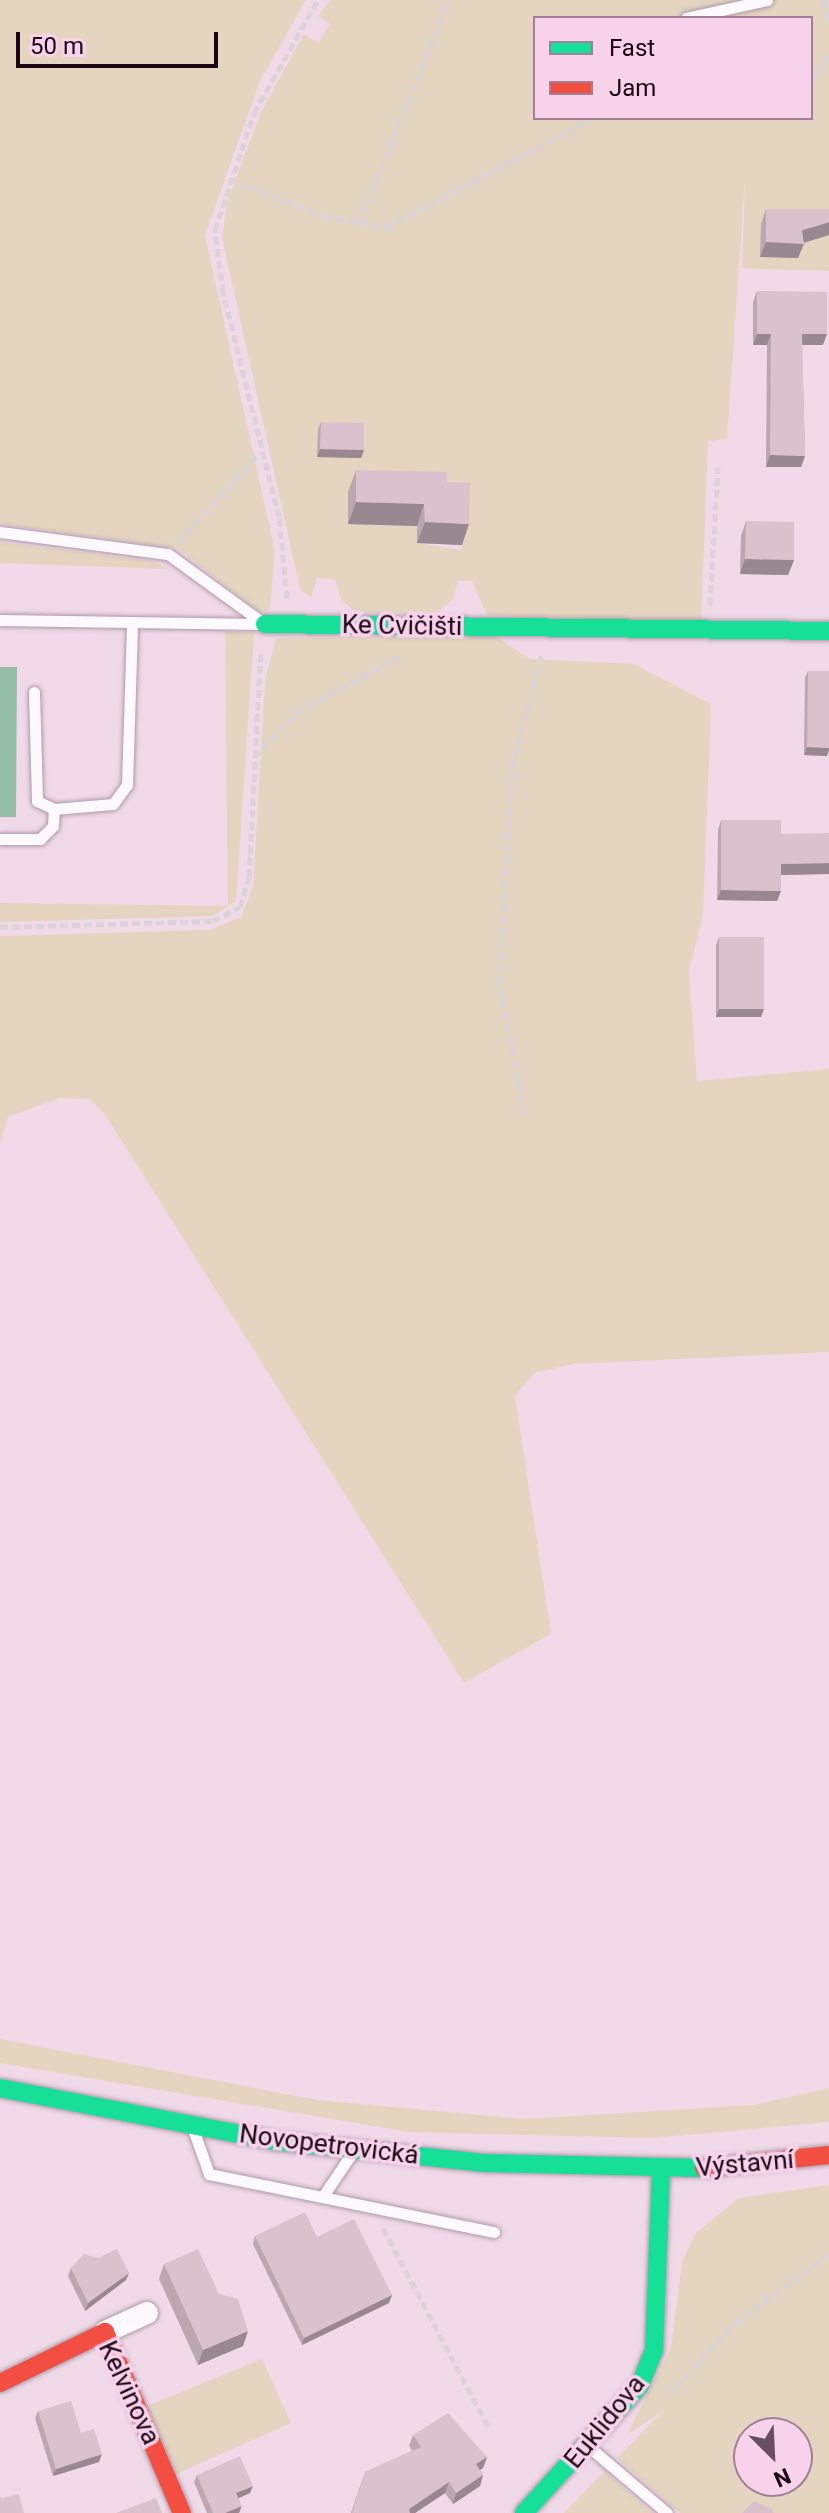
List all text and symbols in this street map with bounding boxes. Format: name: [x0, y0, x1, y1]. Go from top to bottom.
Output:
scale bar: [20, 16, 222, 66]
legend: [533, 16, 813, 120]
text: 50 m: [30, 32, 84, 60]
text: Fast: [609, 34, 655, 62]
text: Jam: [609, 74, 656, 102]
street label: Ke Cvičišti: [342, 609, 462, 643]
street label: Novopetrovická: [238, 2119, 420, 2171]
street label: Výstavní: [695, 2144, 795, 2184]
street label: Kelvinova: [92, 2336, 166, 2450]
street label: Euklidova: [558, 2369, 652, 2475]
north arrow: [733, 2417, 813, 2497]
text: N: [770, 2463, 794, 2492]

